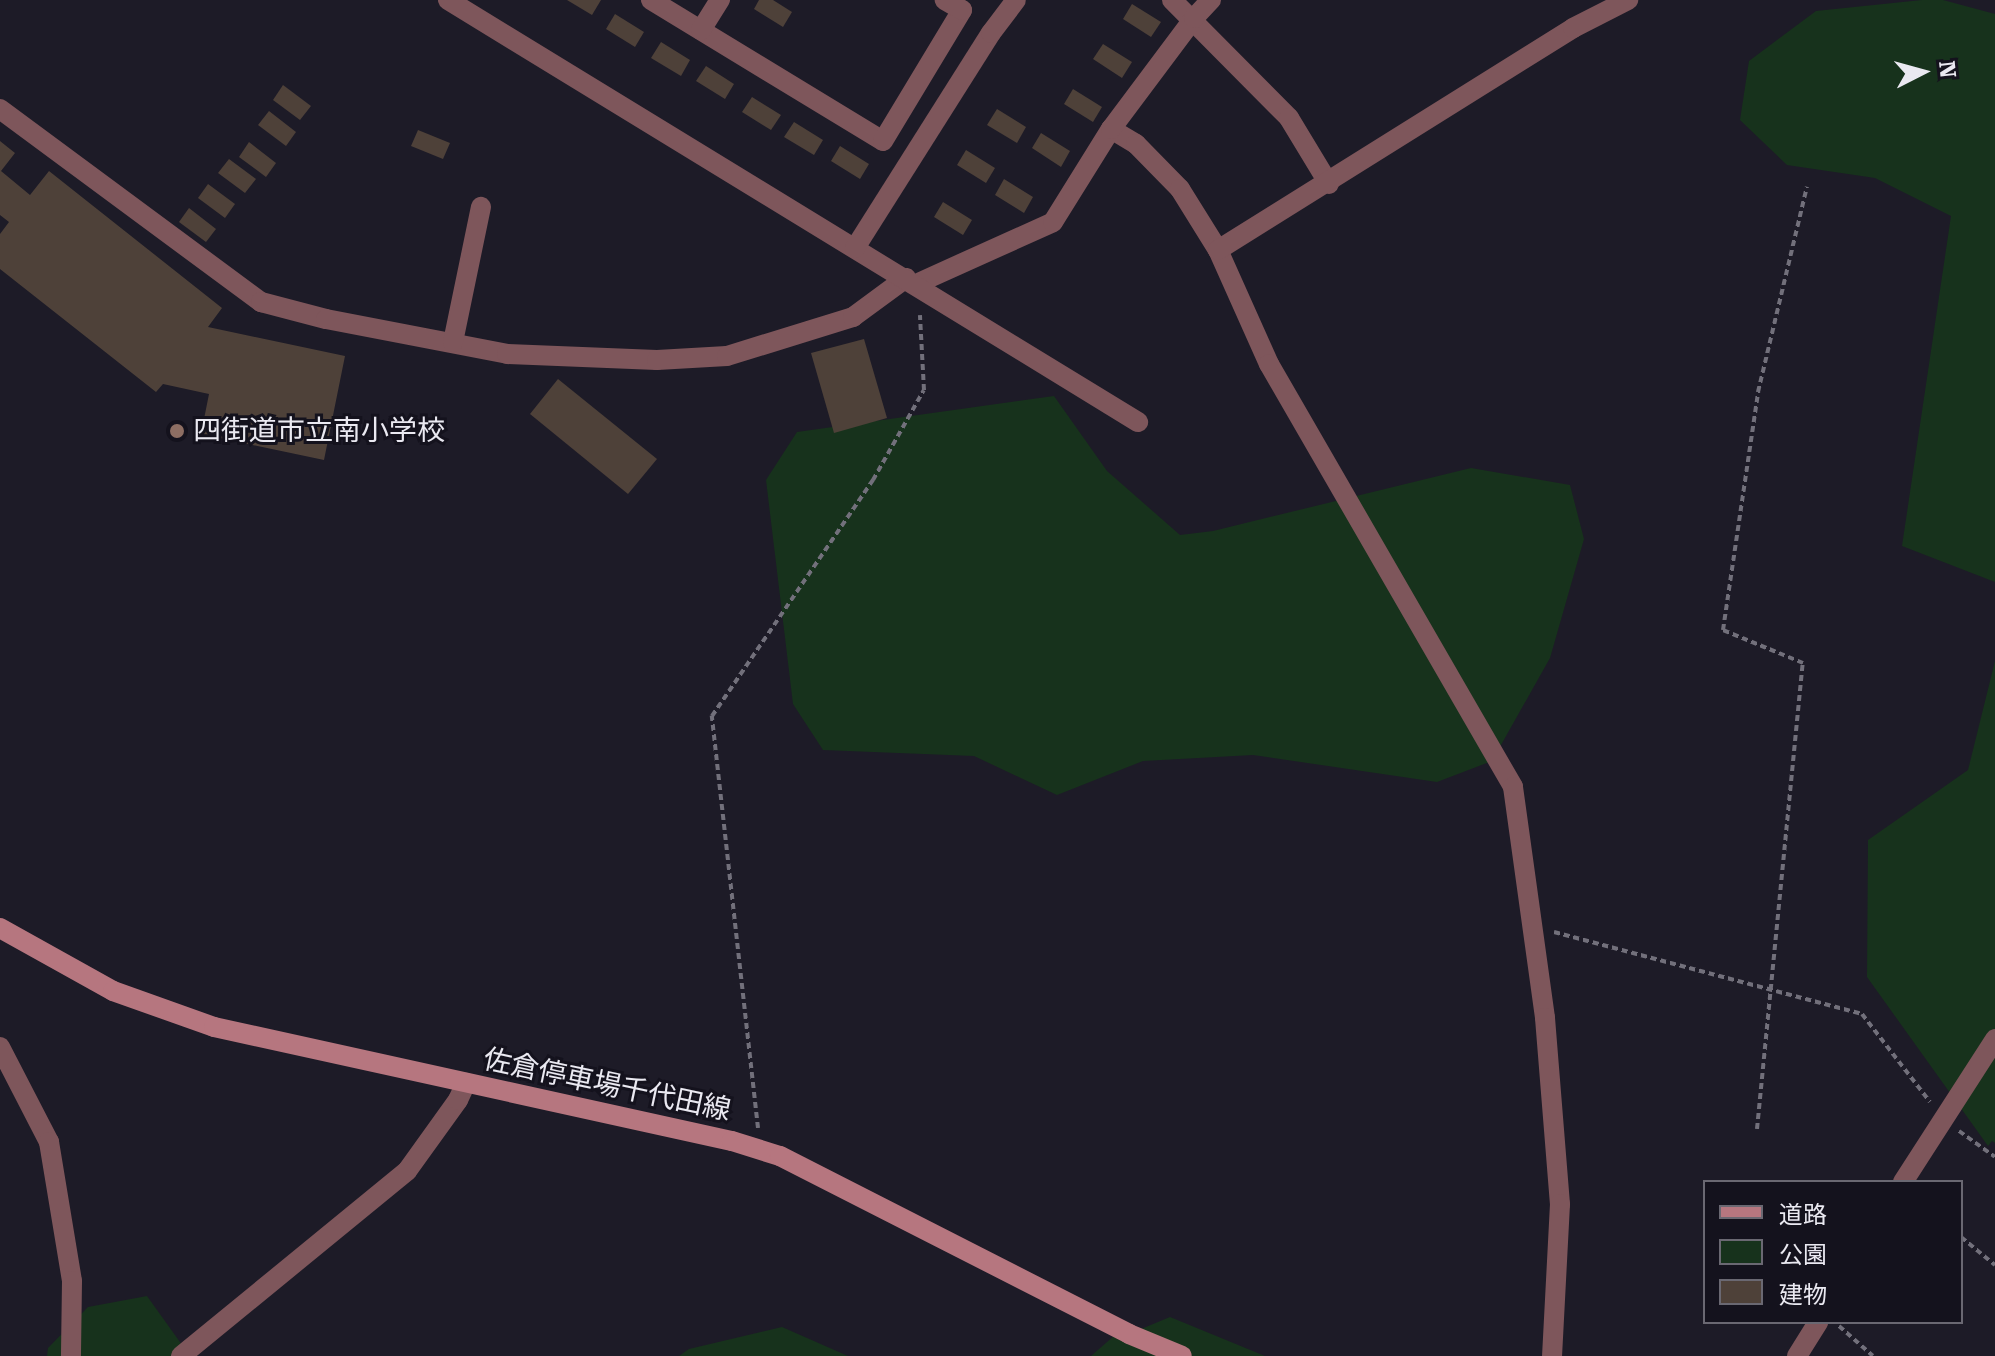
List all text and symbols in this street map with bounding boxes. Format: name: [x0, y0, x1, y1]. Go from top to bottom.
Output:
north arrow: [1883, 32, 1963, 112]
text: N: [1934, 60, 1961, 79]
place label: 四街道市立南小学校: [193, 414, 445, 448]
marker: 四街道市立南小学校: [168, 422, 186, 440]
street label: 佐倉停車場千代田線: [480, 1042, 734, 1128]
legend: [1703, 1180, 1963, 1324]
text: 道路: [1779, 1201, 1827, 1229]
text: 公園: [1779, 1241, 1827, 1269]
text: 建物: [1779, 1281, 1827, 1309]

